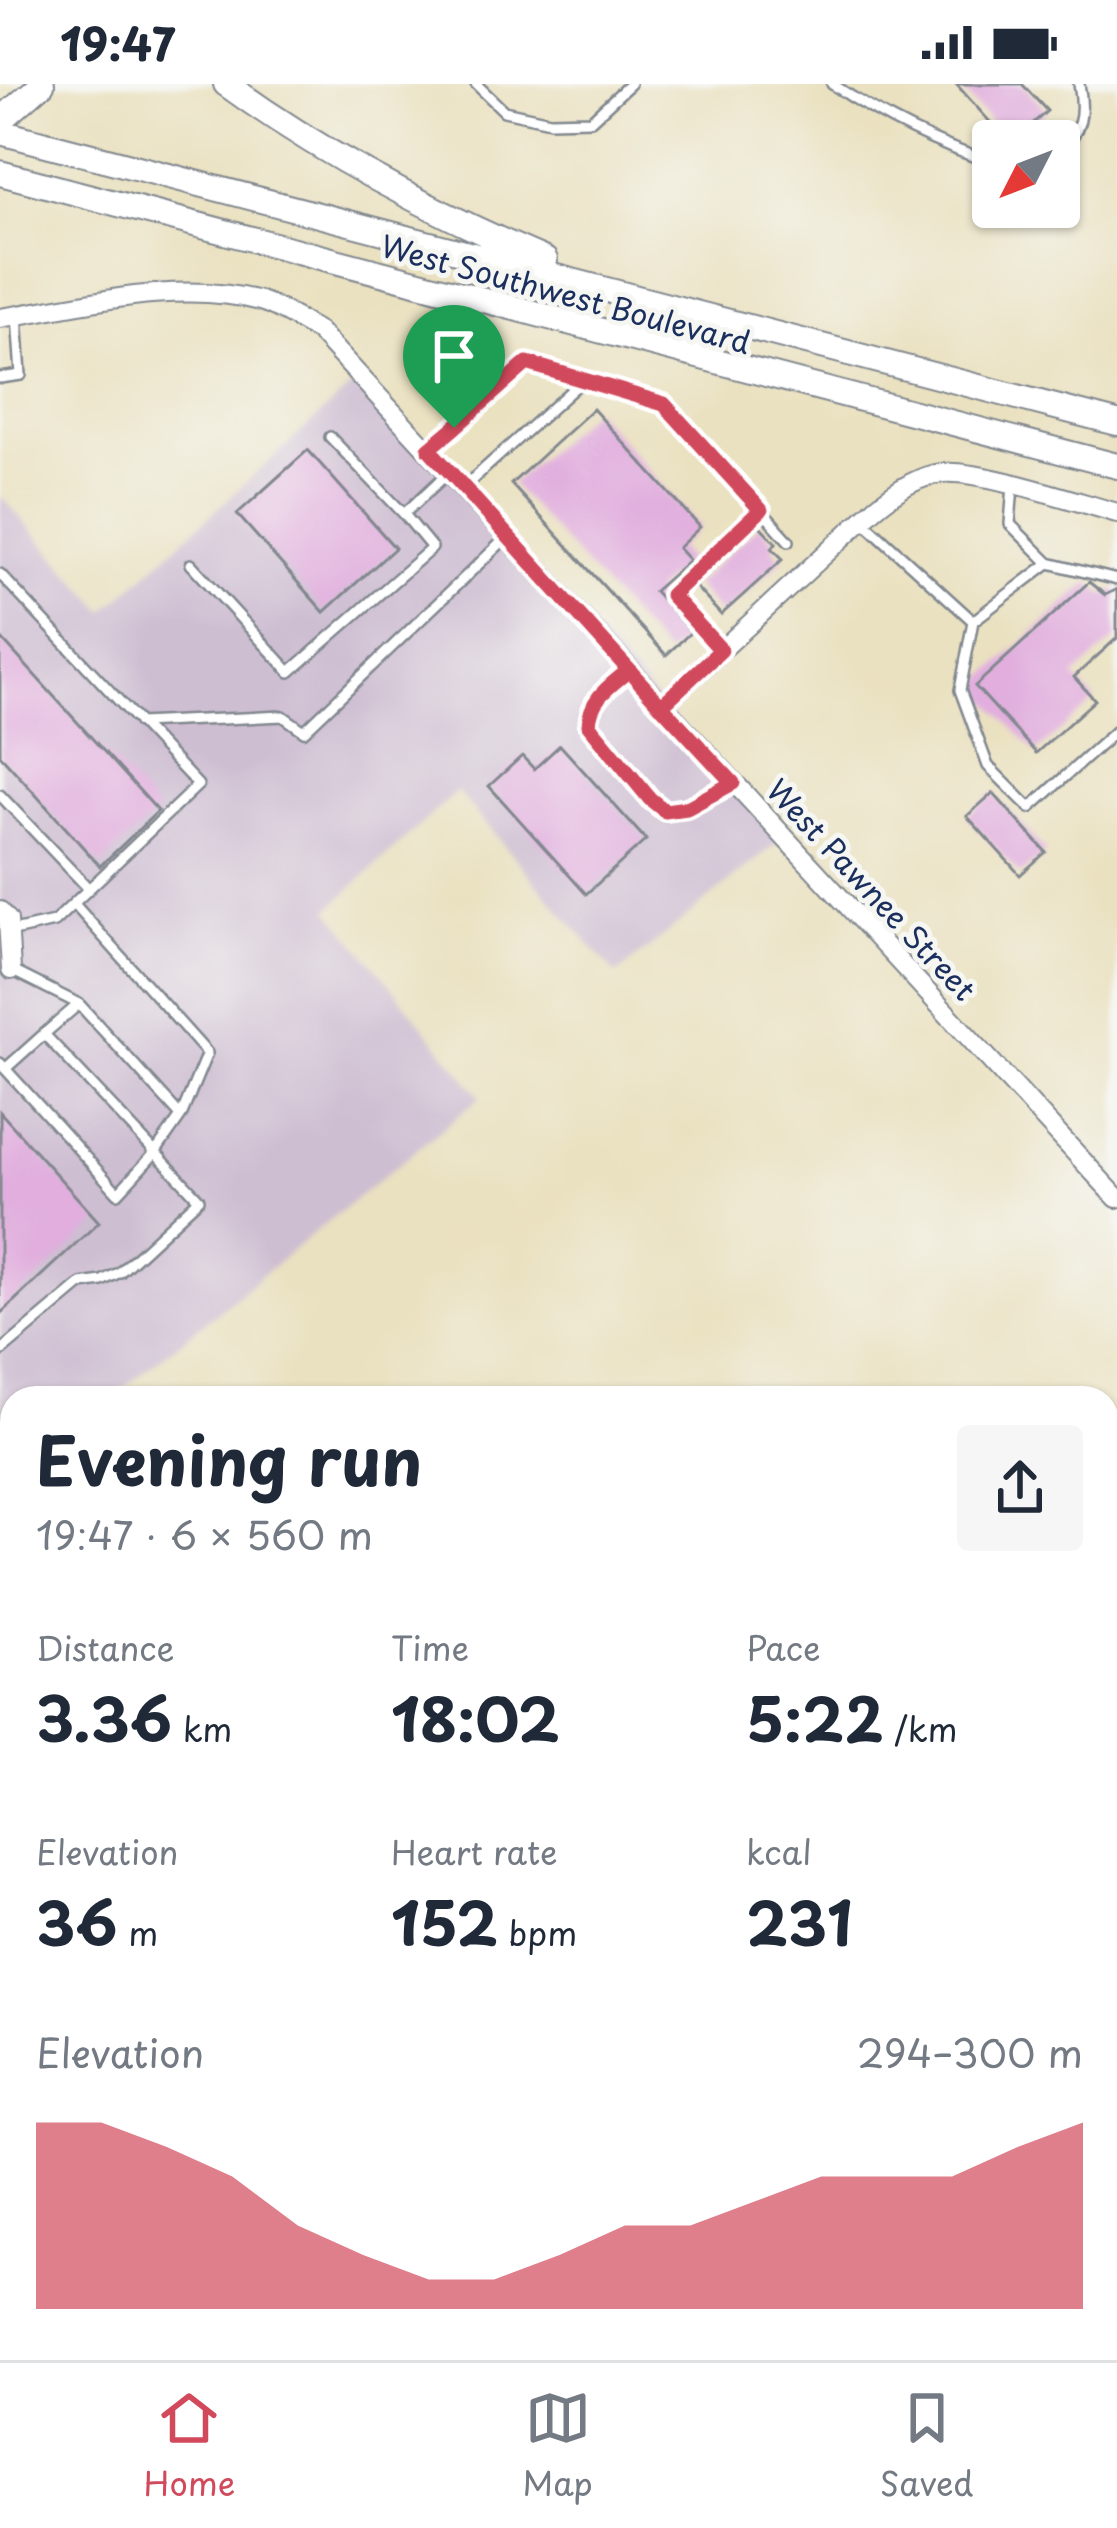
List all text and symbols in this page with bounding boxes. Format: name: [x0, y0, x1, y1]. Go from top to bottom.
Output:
text: 19:47: [60, 8, 175, 76]
north arrow: [972, 120, 1080, 228]
map controls: [972, 120, 1080, 228]
street label: West Southwest Boulevard: [376, 222, 756, 364]
pin: [403, 305, 505, 428]
icon: arrive: [421, 323, 487, 389]
street label: West Pawnee Street: [757, 768, 987, 1010]
text: Evening run: [36, 1409, 422, 1508]
button: share: [957, 1425, 1083, 1551]
text: 19:47 · 6 × 560 m: [36, 1504, 373, 1563]
text: Distance: [36, 1622, 174, 1672]
text: Time: [391, 1622, 469, 1672]
text: Pace: [746, 1622, 820, 1672]
text: 3.36: [36, 1672, 172, 1762]
text: 18:02: [391, 1672, 560, 1762]
text: 5:22: [746, 1672, 884, 1762]
text: km: [172, 1703, 232, 1753]
text: /km: [884, 1703, 957, 1753]
text: Elevation: [36, 1826, 178, 1876]
text: Heart rate: [391, 1826, 558, 1876]
text: kcal: [746, 1826, 812, 1876]
text: 36: [36, 1876, 118, 1966]
text: 152: [391, 1876, 498, 1966]
text: 231: [746, 1876, 853, 1966]
text: m: [118, 1907, 158, 1957]
text: bpm: [498, 1907, 577, 1957]
text: Elevation: [36, 2022, 204, 2081]
text: 294–300 m: [857, 2022, 1083, 2081]
tab: Home: [144, 2385, 235, 2507]
tab: Map: [522, 2385, 593, 2507]
tab: Saved: [880, 2385, 973, 2507]

